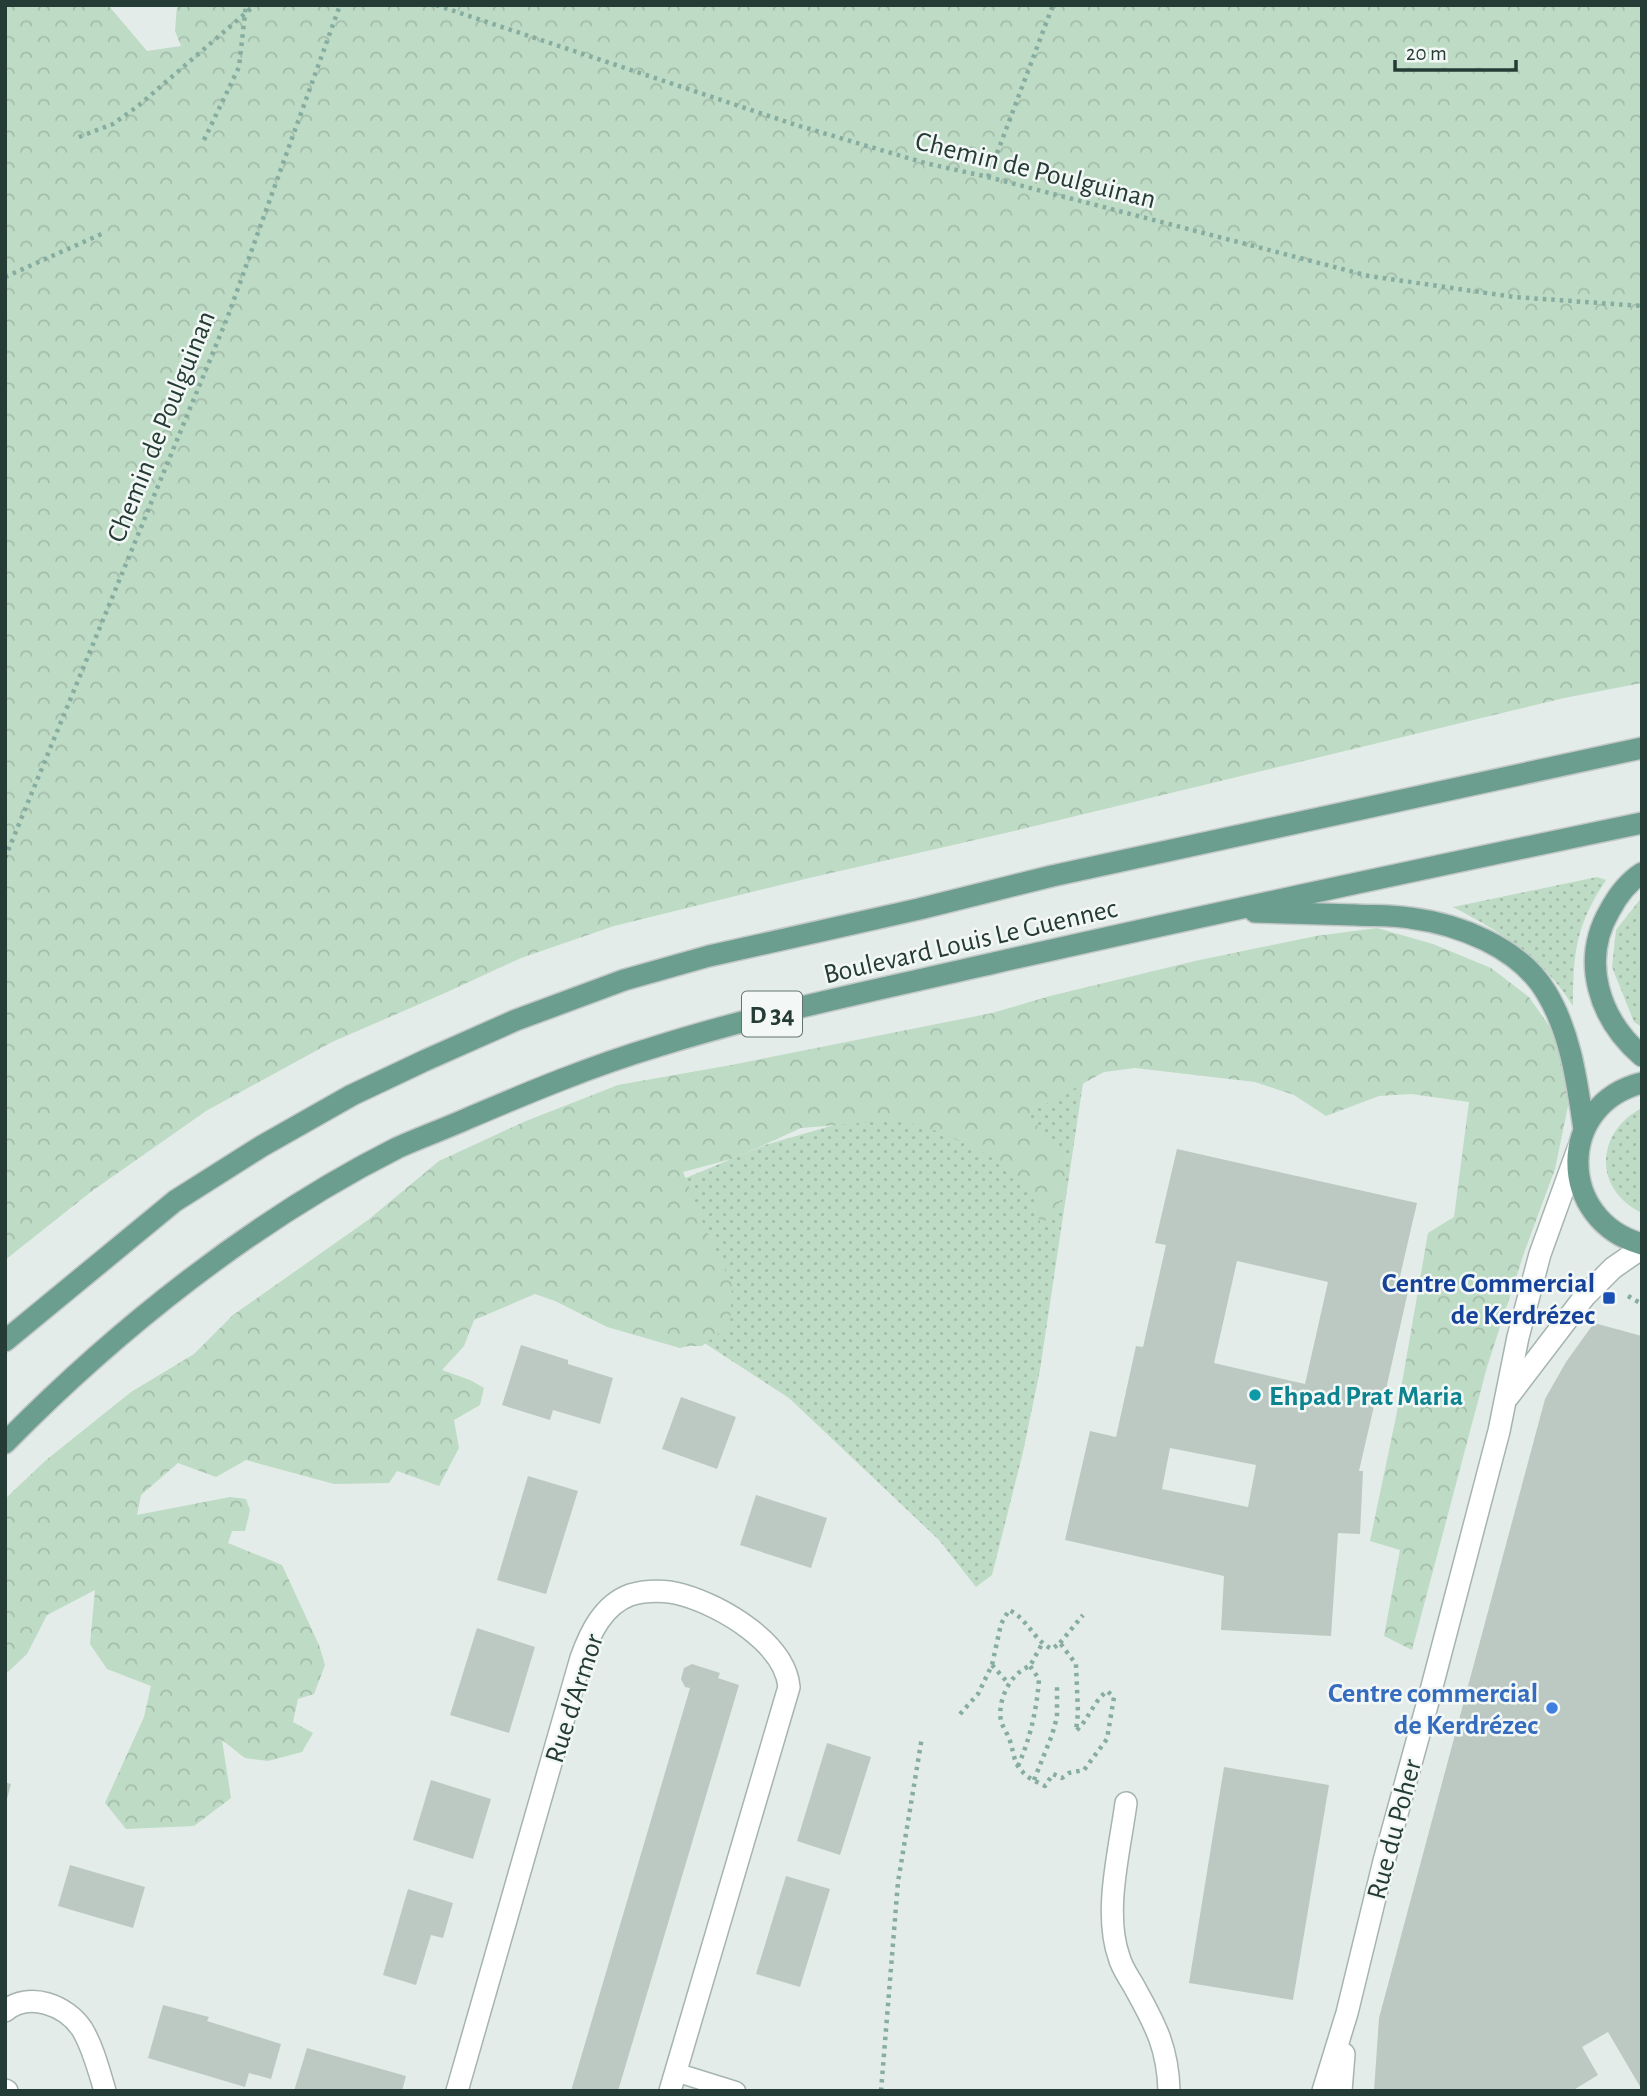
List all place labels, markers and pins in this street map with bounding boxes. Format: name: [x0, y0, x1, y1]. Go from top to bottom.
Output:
place label: Centre Commercial de Kerdrézec: [1382, 1270, 1595, 1330]
marker: Centre Commercial de Kerdrézec: [1601, 1290, 1617, 1306]
place label: Ehpad Prat Maria: [1269, 1383, 1463, 1411]
marker: Ehpad Prat Maria: [1247, 1387, 1263, 1403]
place label: Centre commercial de Kerdrézec: [1328, 1680, 1538, 1740]
marker: Centre commercial de Kerdrézec: [1544, 1700, 1560, 1716]

